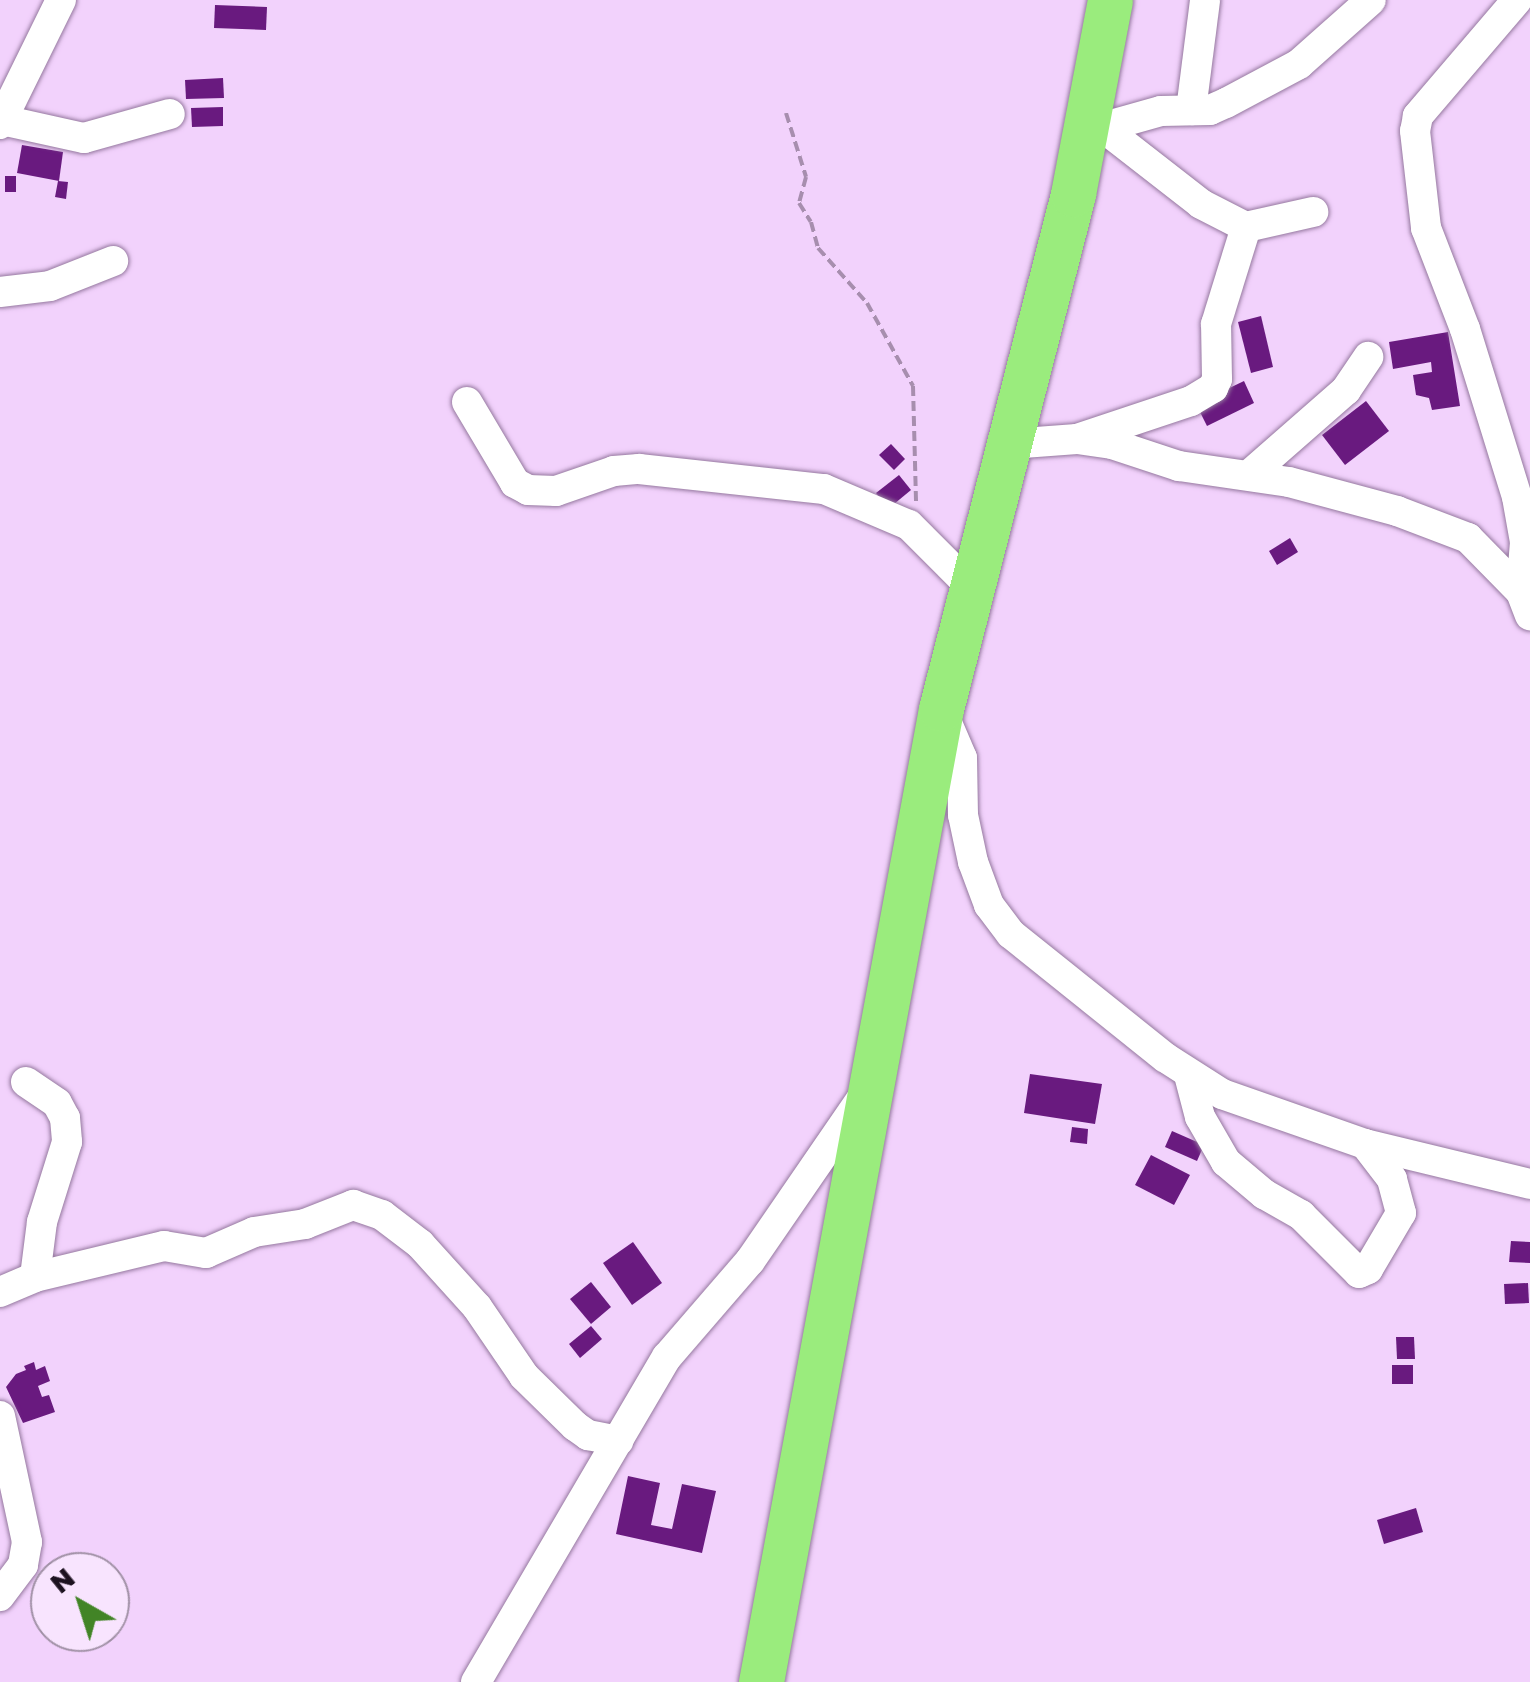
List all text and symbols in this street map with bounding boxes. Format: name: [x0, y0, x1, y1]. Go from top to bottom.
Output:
north arrow: [30, 1552, 130, 1652]
text: N: [43, 1560, 81, 1599]

